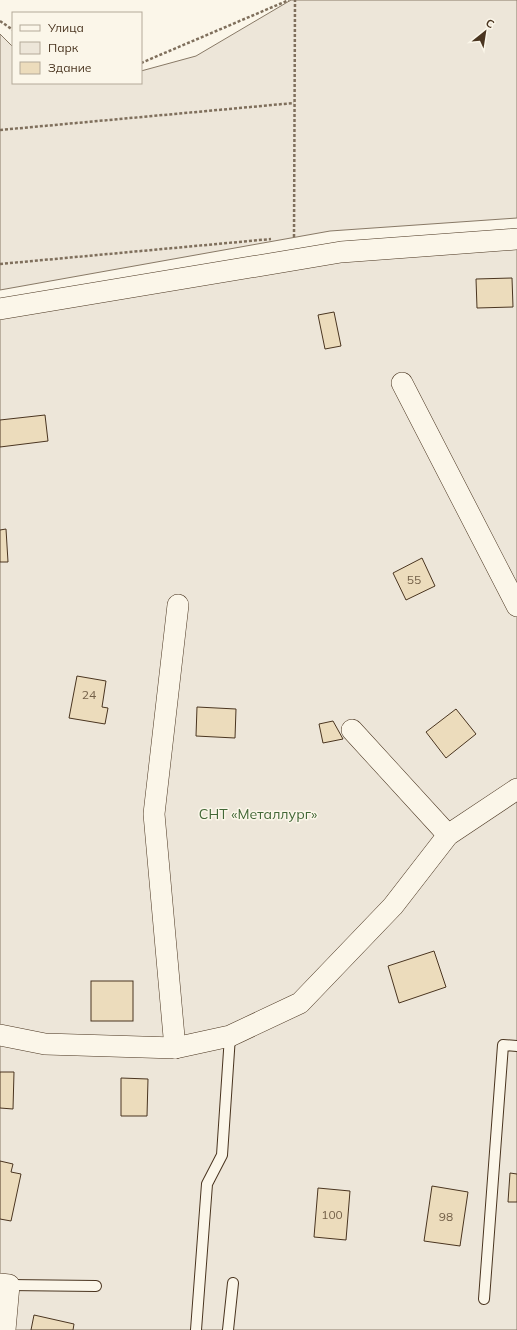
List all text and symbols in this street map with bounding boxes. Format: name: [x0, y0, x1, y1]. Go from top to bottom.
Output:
legend: [12, 12, 142, 84]
north arrow: [465, 12, 505, 52]
text: С: [483, 15, 497, 32]
text: Улица: [47, 20, 84, 35]
text: Парк: [48, 40, 79, 55]
text: Здание: [48, 60, 92, 75]
house number: 55: [407, 572, 421, 587]
house number: 24: [82, 687, 96, 702]
park label: СНТ «Металлург»: [199, 805, 317, 823]
house number: 100: [321, 1207, 343, 1222]
house number: 98: [439, 1209, 453, 1224]

